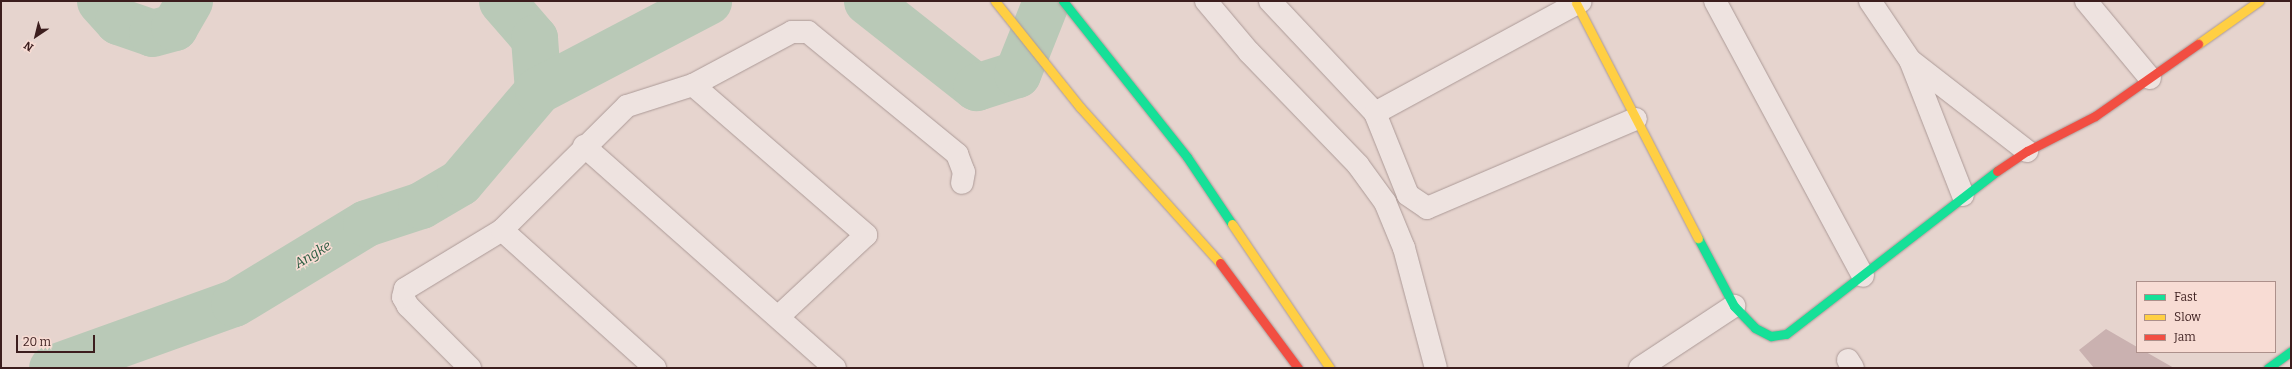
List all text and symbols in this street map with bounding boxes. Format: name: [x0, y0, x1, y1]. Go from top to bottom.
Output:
north arrow: [16, 16, 56, 56]
text: N: [22, 38, 36, 54]
water label: Angke: [292, 238, 334, 272]
legend: [2136, 281, 2276, 353]
text: Fast: [2174, 290, 2197, 304]
text: Slow: [2174, 310, 2201, 324]
scale bar: [18, 327, 97, 353]
text: Jam: [2174, 330, 2196, 344]
text: 20 m: [23, 335, 51, 349]

